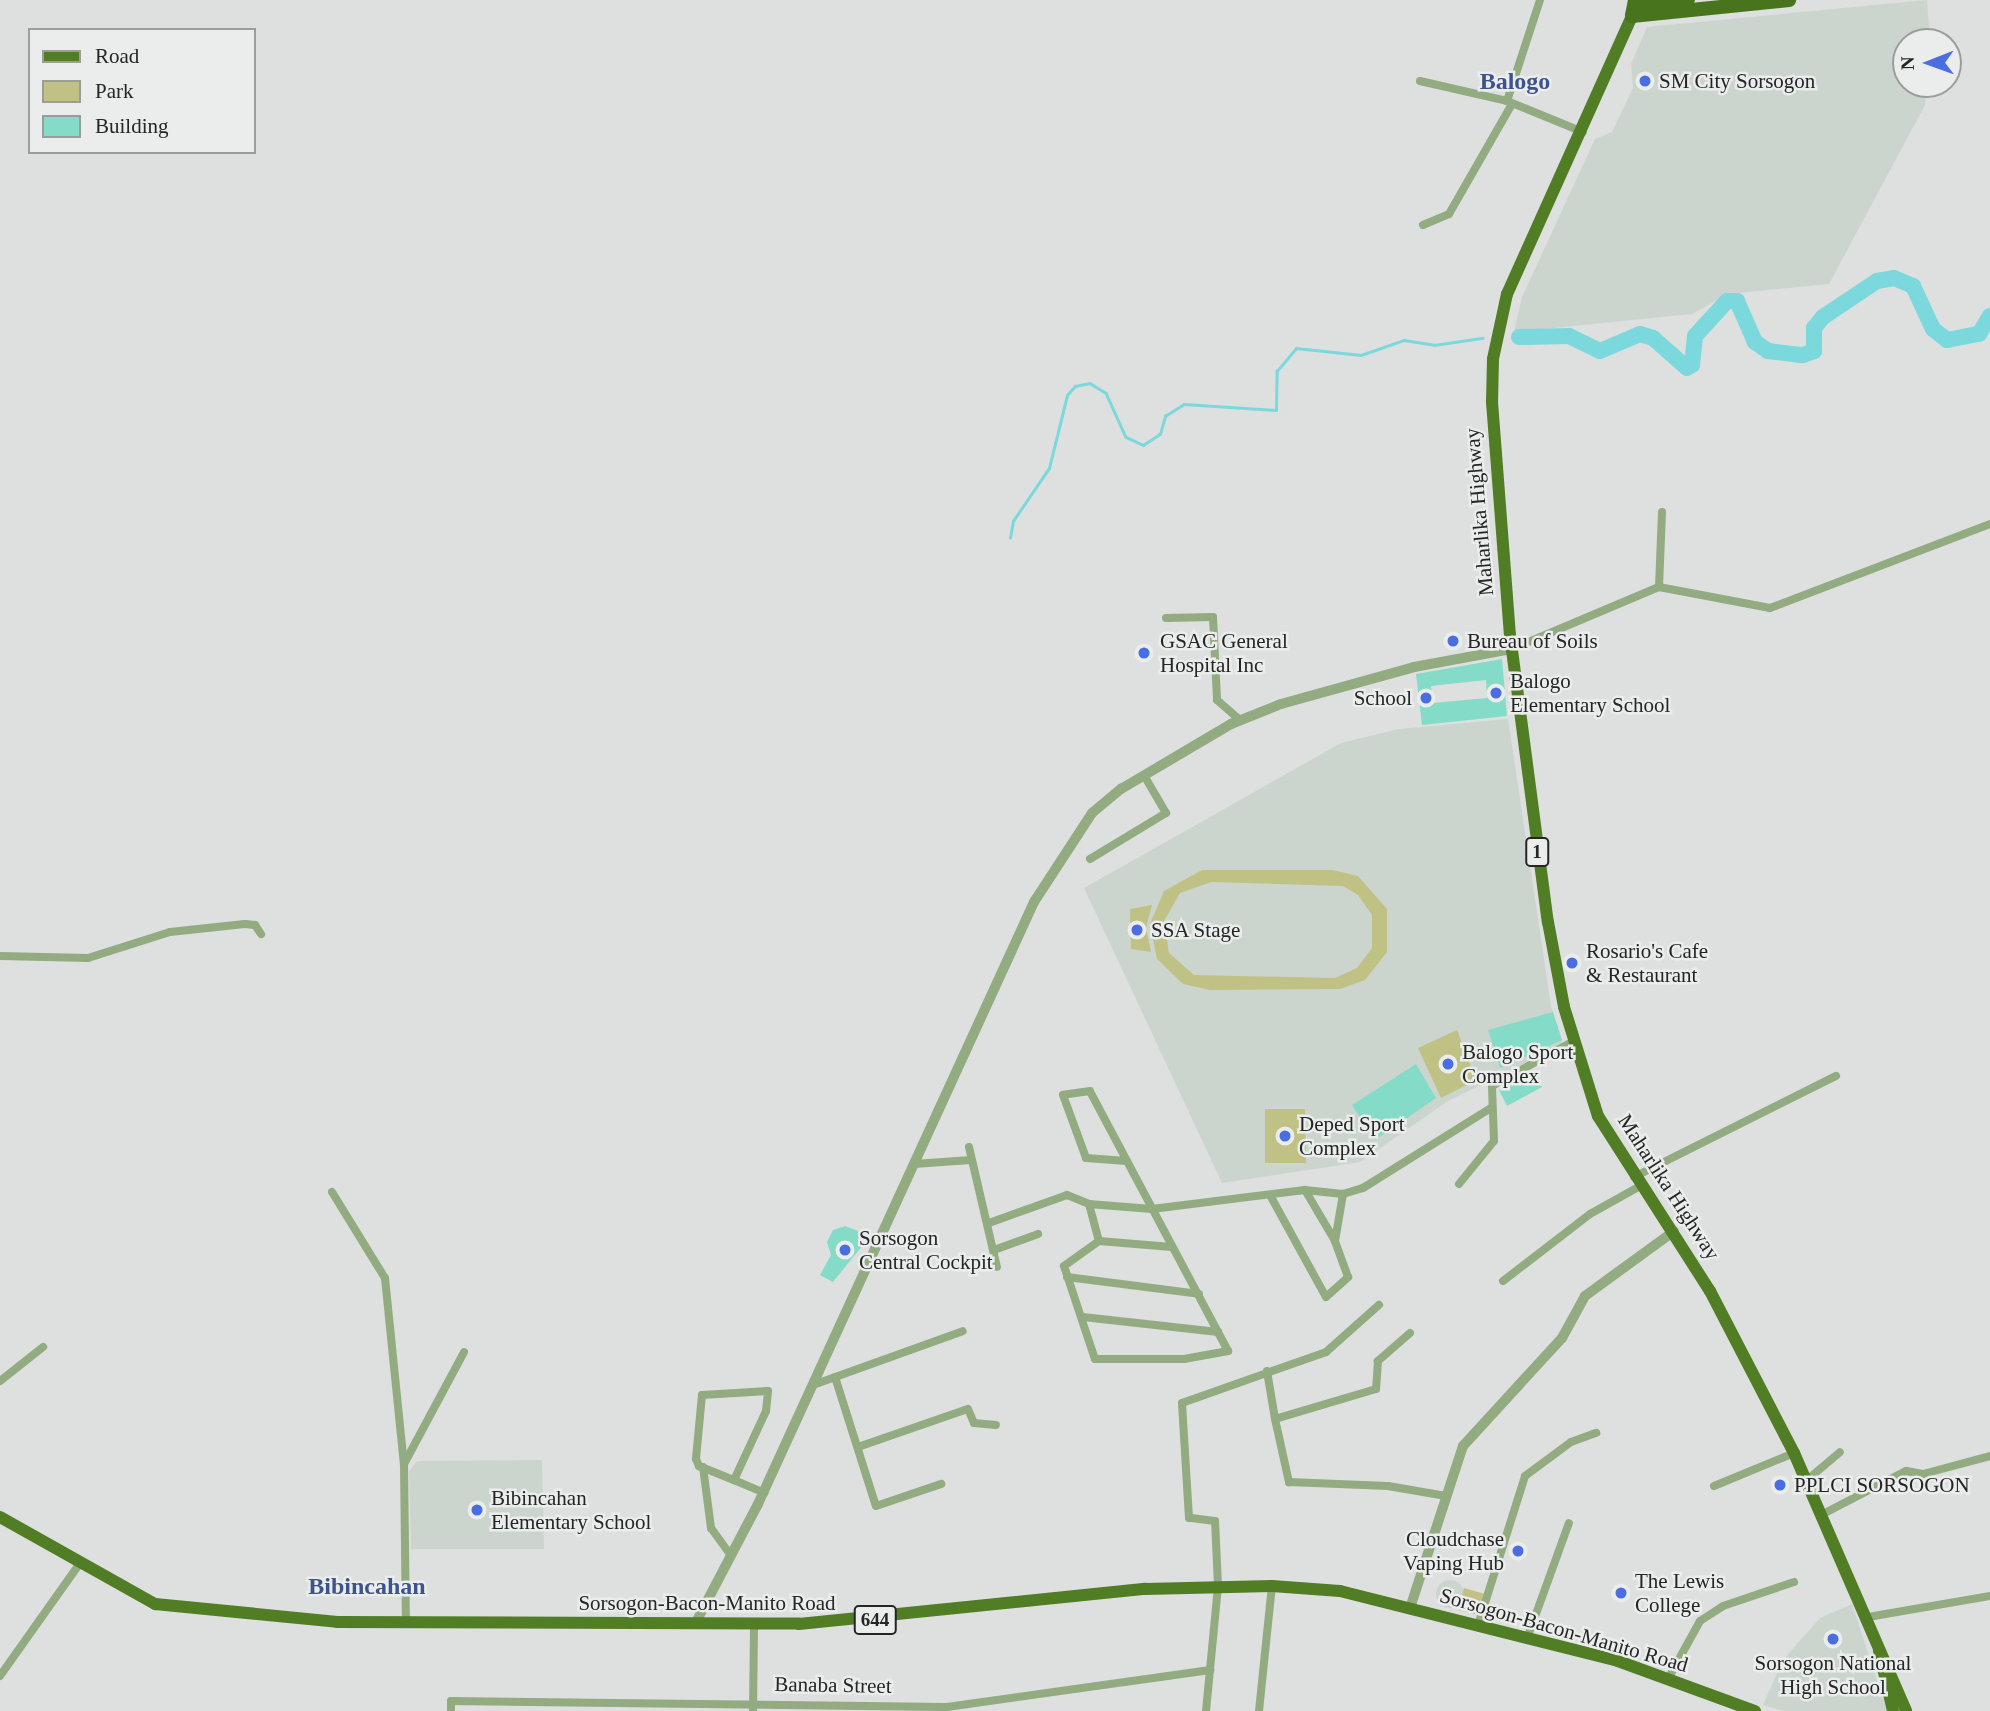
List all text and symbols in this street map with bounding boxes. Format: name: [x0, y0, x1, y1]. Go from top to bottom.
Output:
legend: [28, 28, 256, 154]
north arrow: [1892, 28, 1962, 98]
text: Road: [95, 44, 139, 68]
text: N: [1897, 56, 1918, 70]
district label: Balogo: [1480, 68, 1550, 96]
place label: SM City Sorsogon: [1659, 68, 1815, 94]
marker: SM City Sorsogon: [1637, 73, 1653, 89]
text: Park: [95, 79, 134, 103]
text: Building: [95, 114, 169, 138]
street label: Maharlika Highway: [1459, 427, 1499, 597]
place label: GSAC General Hospital Inc: [1160, 628, 1288, 678]
place label: Bureau of Soils: [1467, 628, 1598, 654]
marker: Bureau of Soils: [1445, 633, 1461, 649]
marker: GSAC General Hospital Inc: [1134, 643, 1154, 663]
place label: Balogo Elementary School: [1510, 668, 1670, 718]
place label: School: [1354, 685, 1412, 711]
marker: Balogo Elementary School: [1488, 685, 1504, 701]
marker: School: [1418, 690, 1434, 706]
road number: 1: [1525, 836, 1549, 867]
place label: SSA Stage: [1151, 917, 1241, 943]
marker: SSA Stage: [1129, 922, 1145, 938]
place label: Rosario's Cafe & Restaurant: [1586, 938, 1708, 988]
marker: Rosario's Cafe & Restaurant: [1564, 955, 1580, 971]
place label: Balogo Sport Complex: [1462, 1039, 1573, 1089]
marker: Balogo Sport Complex: [1440, 1056, 1456, 1072]
street label: Maharlika Highway: [1613, 1109, 1725, 1265]
place label: Deped Sport Complex: [1299, 1111, 1405, 1161]
marker: Deped Sport Complex: [1277, 1128, 1293, 1144]
place label: Sorsogon Central Cockpit: [859, 1225, 993, 1275]
marker: Sorsogon Central Cockpit: [837, 1242, 853, 1258]
place label: PPLCI SORSOGON: [1794, 1472, 1970, 1498]
marker: PPLCI SORSOGON: [1772, 1477, 1788, 1493]
place label: Bibincahan Elementary School: [491, 1485, 651, 1535]
marker: Bibincahan Elementary School: [469, 1502, 485, 1518]
place label: Cloudchase Vaping Hub: [1403, 1526, 1504, 1576]
marker: Cloudchase Vaping Hub: [1510, 1543, 1526, 1559]
place label: The Lewis College: [1635, 1568, 1724, 1618]
district label: Bibincahan: [308, 1573, 426, 1601]
street label: Sorsogon-Bacon-Manito Road: [1437, 1582, 1691, 1678]
marker: The Lewis College: [1613, 1585, 1629, 1601]
street label: Sorsogon-Bacon-Manito Road: [578, 1590, 836, 1616]
road number: 644: [852, 1604, 898, 1636]
marker: Sorsogon National High School: [1825, 1631, 1841, 1647]
place label: Sorsogon National High School: [1755, 1650, 1911, 1700]
street label: Banaba Street: [774, 1671, 892, 1699]

